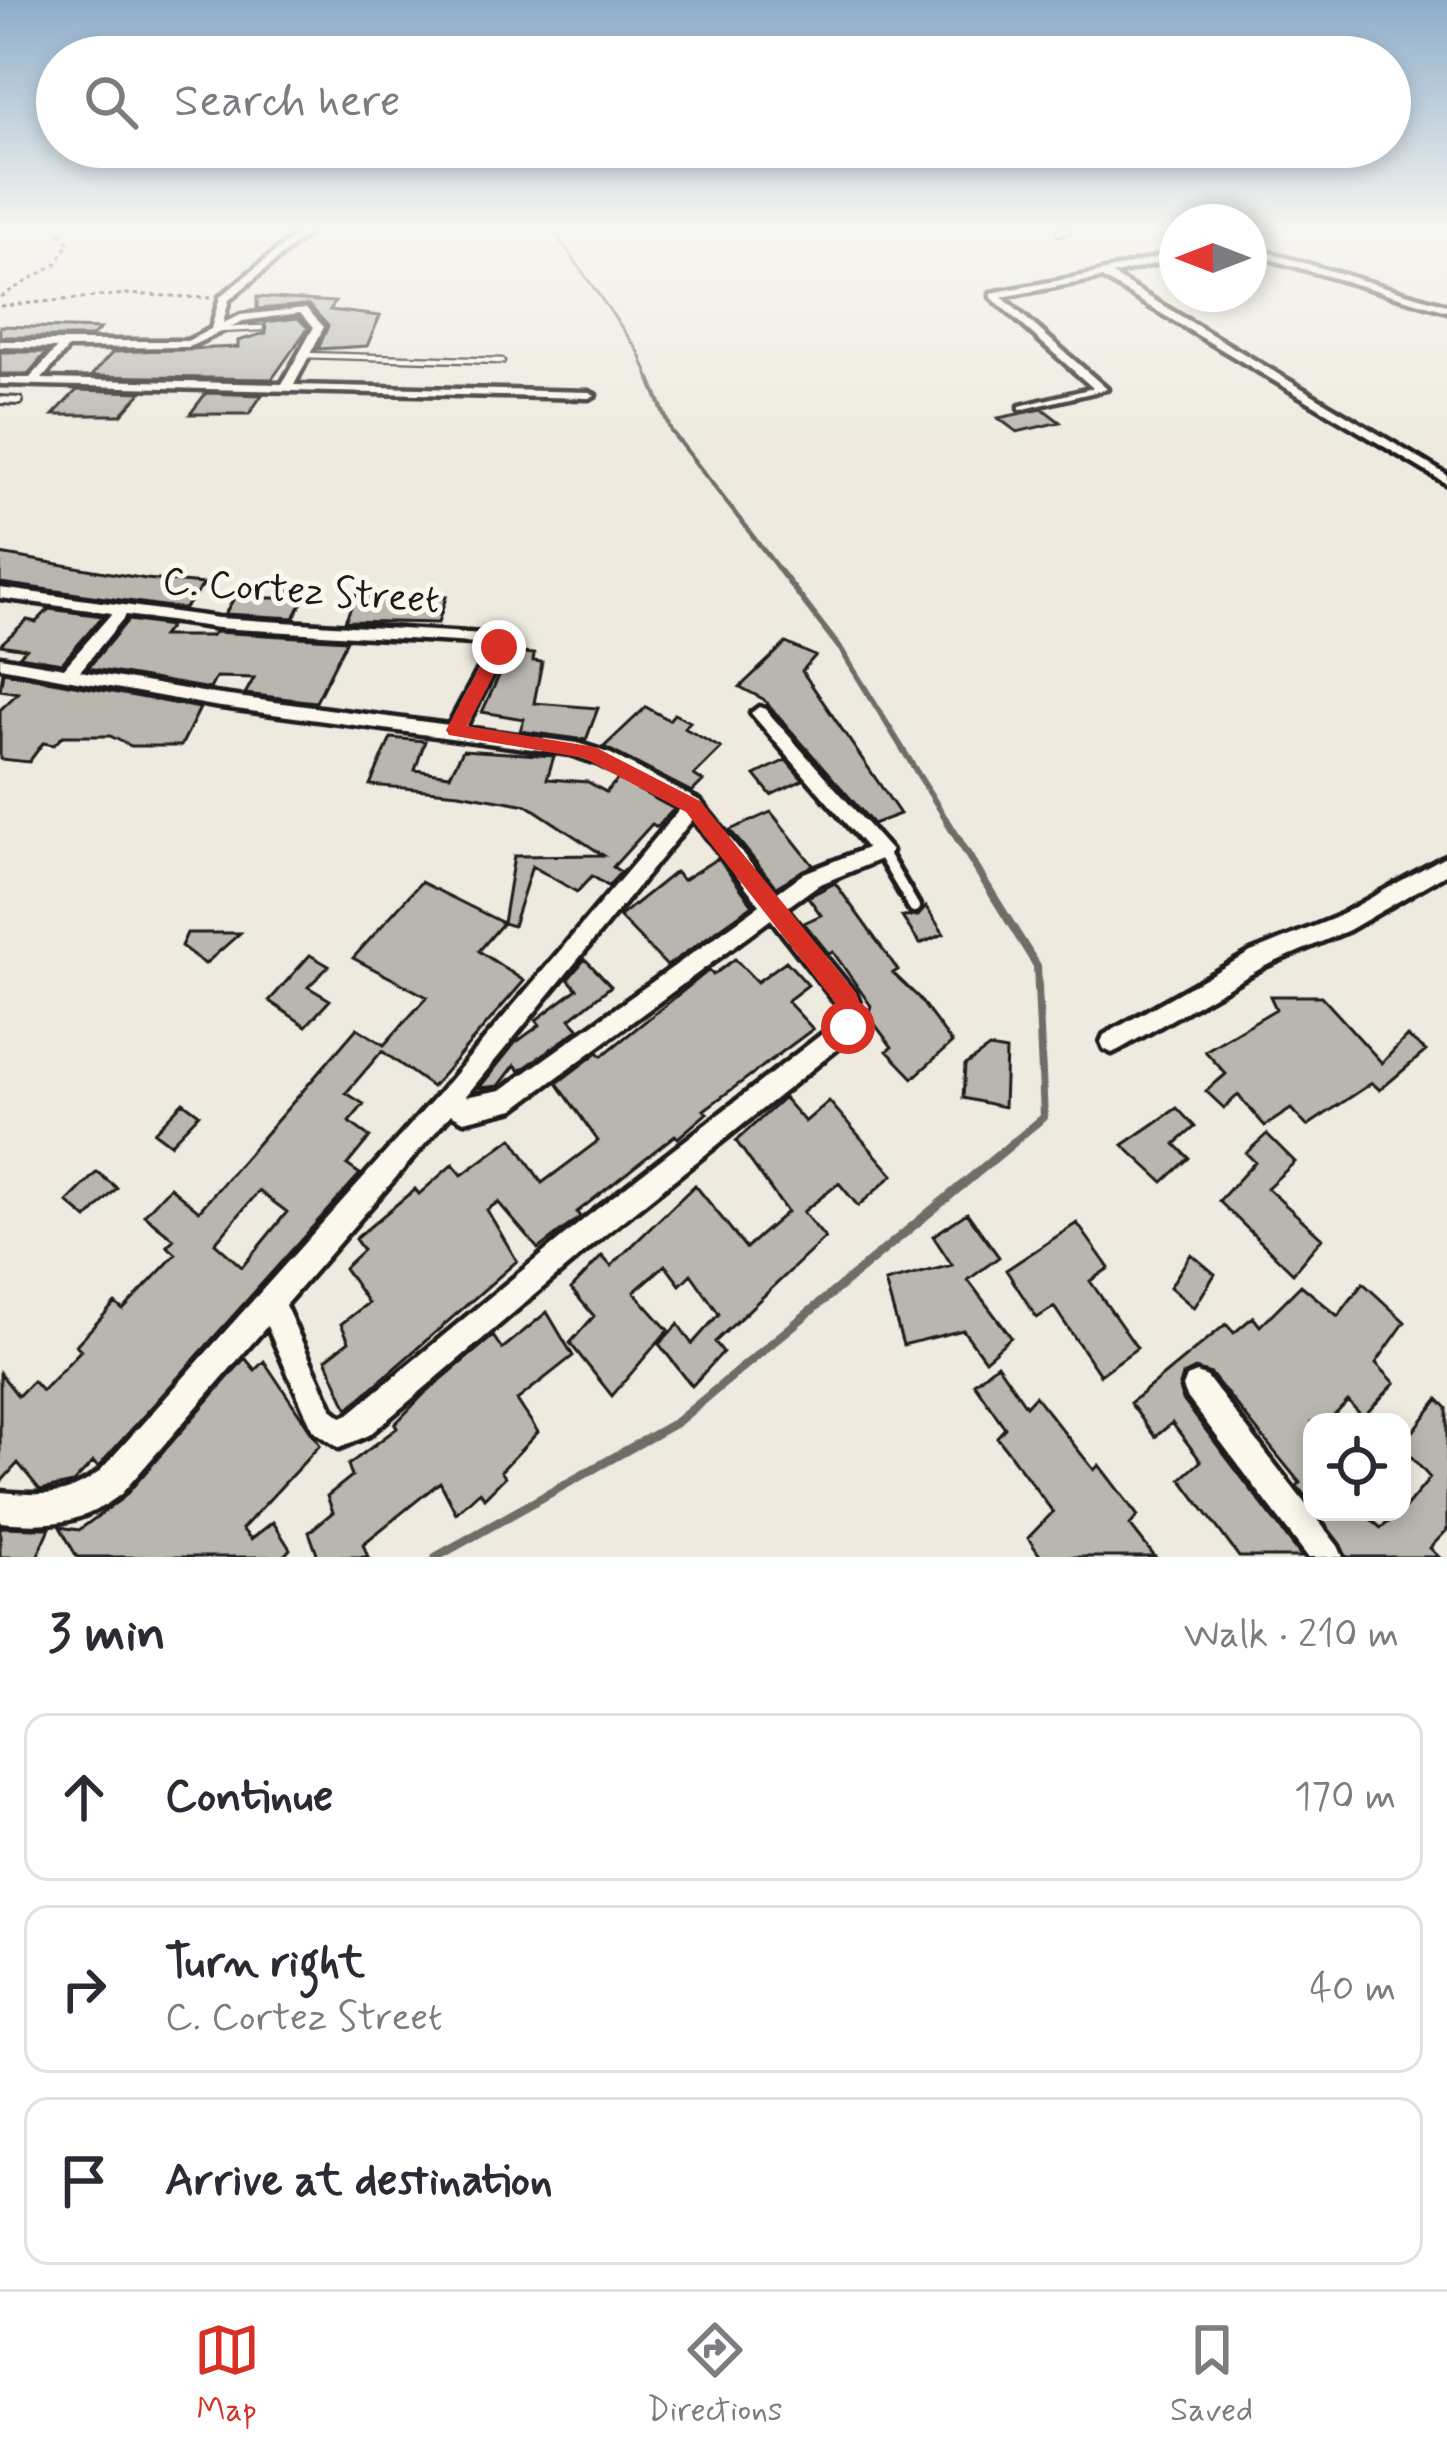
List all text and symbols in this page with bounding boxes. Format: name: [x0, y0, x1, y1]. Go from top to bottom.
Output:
search box: [36, 36, 1411, 168]
icon: search: [78, 69, 144, 135]
text: Search here: [174, 73, 401, 132]
north arrow: [1159, 204, 1267, 312]
street label: C. Cortez Street: [161, 557, 441, 627]
route end: [472, 620, 526, 674]
route start: [821, 1000, 875, 1054]
map controls: [1303, 1413, 1411, 1521]
button: locate: [1303, 1413, 1411, 1521]
text: 3 min: [48, 1602, 166, 1668]
text: Walk · 210 m: [1184, 1610, 1399, 1661]
icon: ahead: [51, 1764, 117, 1830]
text: Continue: [165, 1768, 333, 1827]
text: 170 m: [1294, 1772, 1396, 1823]
text: Turn right: [165, 1934, 365, 1993]
icon: right: [51, 1956, 117, 2022]
text: 40 m: [1309, 1964, 1396, 2015]
text: C. Cortez Street: [165, 1993, 443, 2044]
icon: arrive: [51, 2148, 117, 2214]
text: Arrive at destination: [165, 2152, 553, 2211]
tab: Map: [194, 2317, 260, 2433]
tab: Directions: [647, 2317, 783, 2433]
tab: Saved: [1170, 2317, 1253, 2433]

